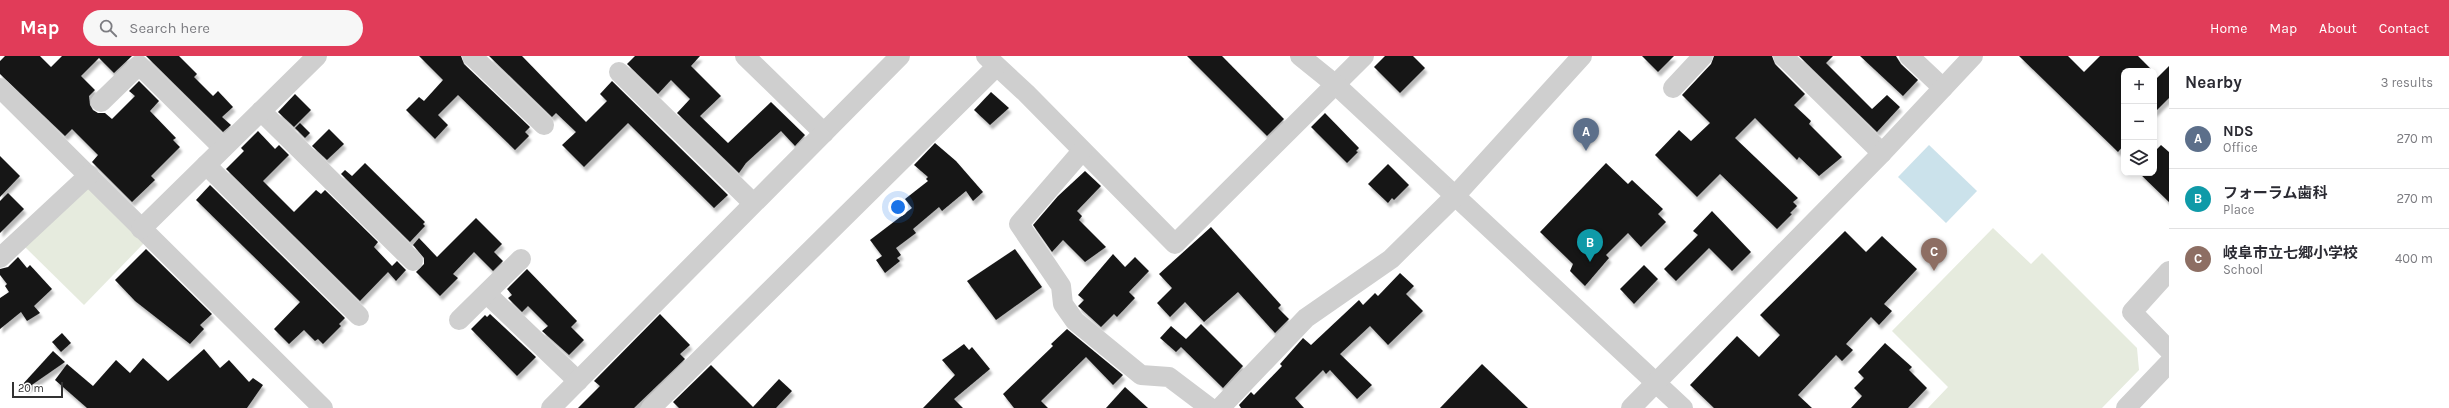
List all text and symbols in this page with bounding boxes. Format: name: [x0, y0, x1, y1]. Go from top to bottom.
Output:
search box: [83, 10, 363, 46]
text: Map: [20, 17, 59, 39]
icon: search: [97, 17, 119, 39]
text: Search here: [129, 19, 210, 37]
text: Home: [2210, 20, 2247, 37]
text: Map: [2269, 20, 2297, 37]
text: About: [2319, 20, 2357, 37]
text: Contact: [2379, 20, 2429, 37]
map controls: [2121, 68, 2157, 176]
button: +: [2121, 68, 2157, 104]
text: Nearby: [2185, 72, 2242, 92]
text: 3 results: [2381, 75, 2433, 90]
button: −: [2121, 104, 2157, 140]
pin: A: [1573, 118, 1599, 151]
text: NDS: [2223, 122, 2254, 140]
text: A: [2194, 131, 2202, 146]
text: 270 m: [2396, 131, 2433, 146]
button: layers: [2121, 140, 2157, 176]
text: Office: [2223, 140, 2258, 155]
text: フォーラム歯科: [2223, 184, 2328, 202]
text: B: [2194, 191, 2202, 206]
text: 270 m: [2396, 191, 2433, 206]
your location: [888, 197, 908, 217]
text: Place: [2223, 202, 2254, 217]
pin: B: [1577, 229, 1603, 262]
pin: C: [1921, 238, 1947, 271]
text: 岐阜市立七郷小学校: [2223, 244, 2358, 262]
text: C: [2194, 251, 2202, 266]
text: 400 m: [2395, 251, 2433, 266]
text: School: [2223, 262, 2263, 277]
scale bar: [12, 380, 63, 399]
text: 20 m: [18, 382, 44, 395]

